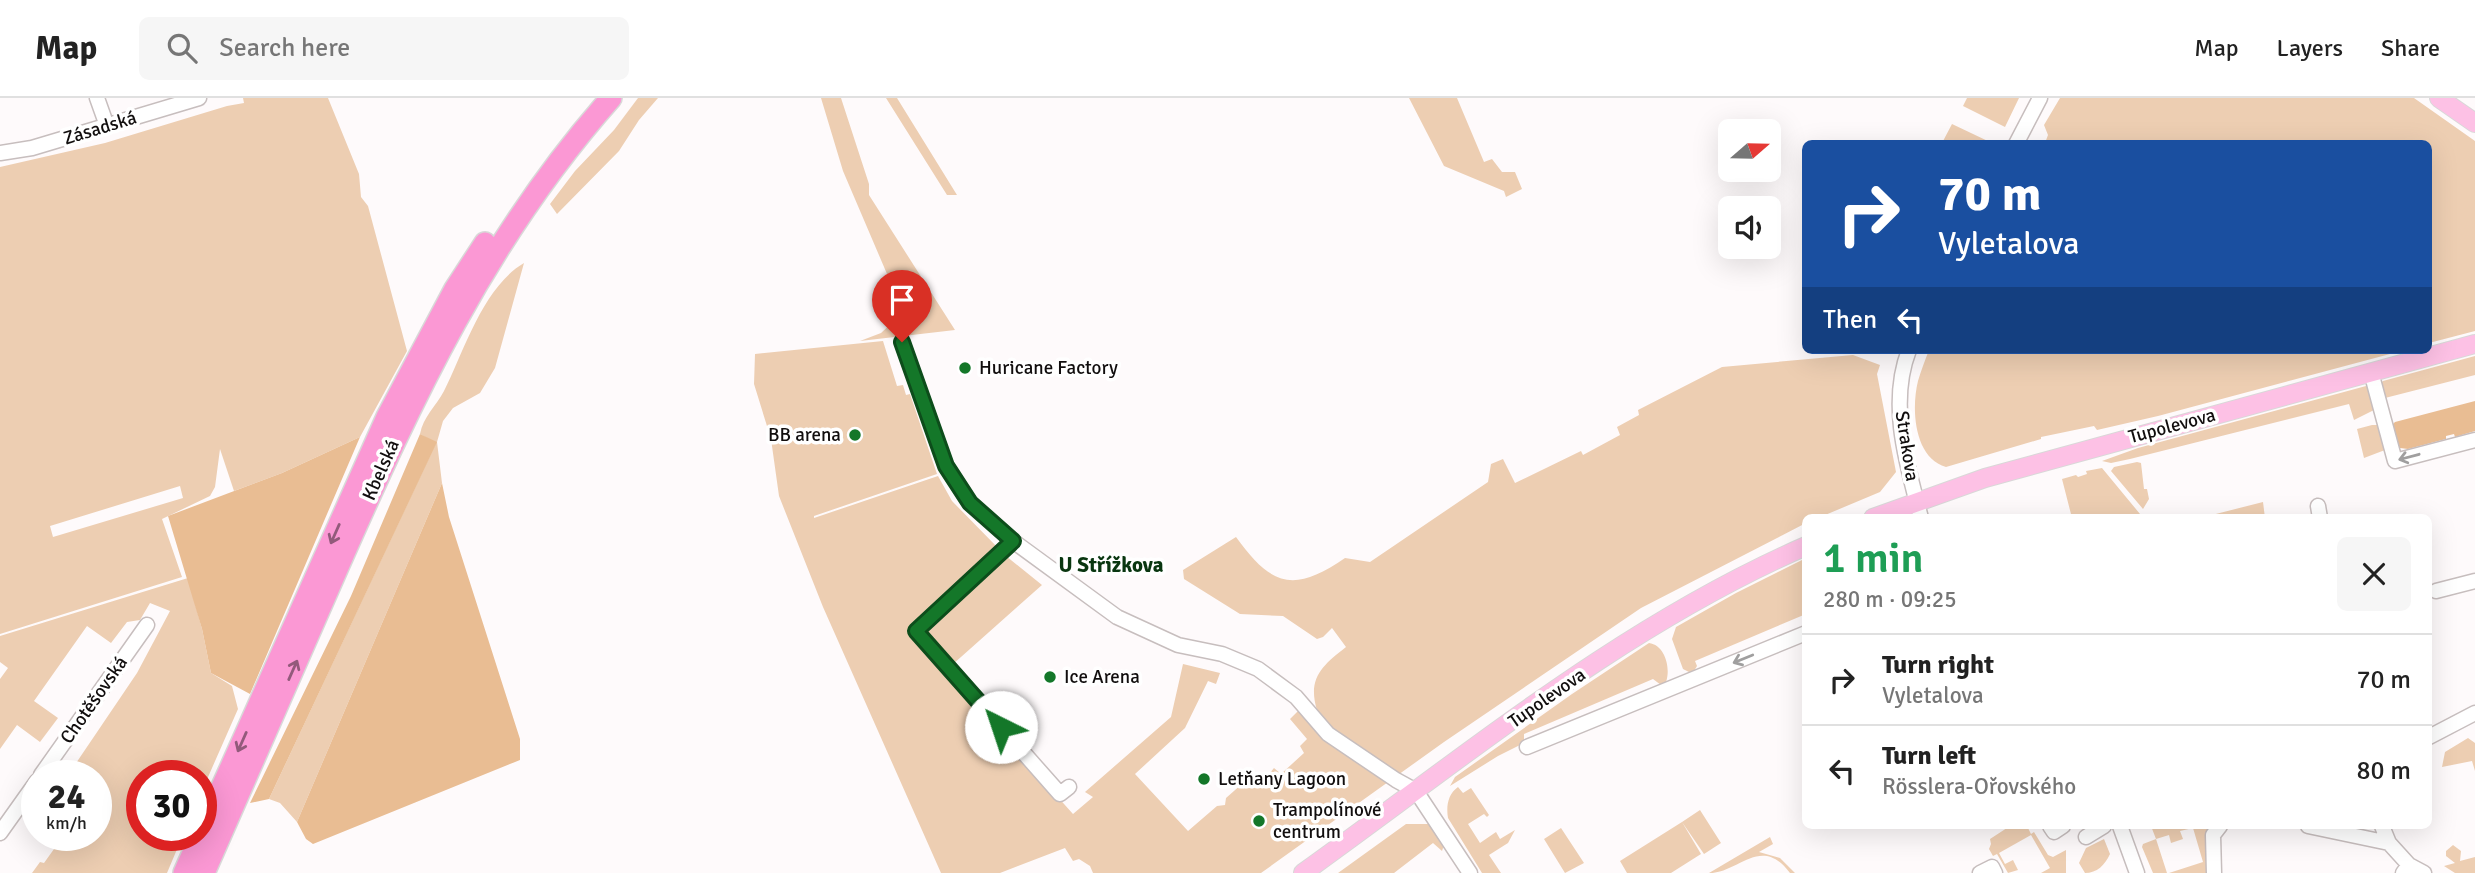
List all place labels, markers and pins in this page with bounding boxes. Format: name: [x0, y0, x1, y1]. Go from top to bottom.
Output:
pin: [872, 270, 932, 342]
place label: Huricane Factory: [979, 356, 1118, 380]
marker: Huricane Factory: [957, 360, 973, 376]
place label: BB arena: [768, 423, 841, 447]
marker: BB arena: [847, 427, 863, 443]
place label: Ice Arena: [1064, 665, 1140, 689]
marker: Ice Arena: [1042, 669, 1058, 685]
place label: Letňany Lagoon: [1218, 767, 1346, 791]
marker: Letňany Lagoon: [1196, 771, 1212, 787]
place label: Trampolínové centrum: [1273, 798, 1382, 844]
marker: Trampolínové centrum: [1251, 813, 1267, 829]

